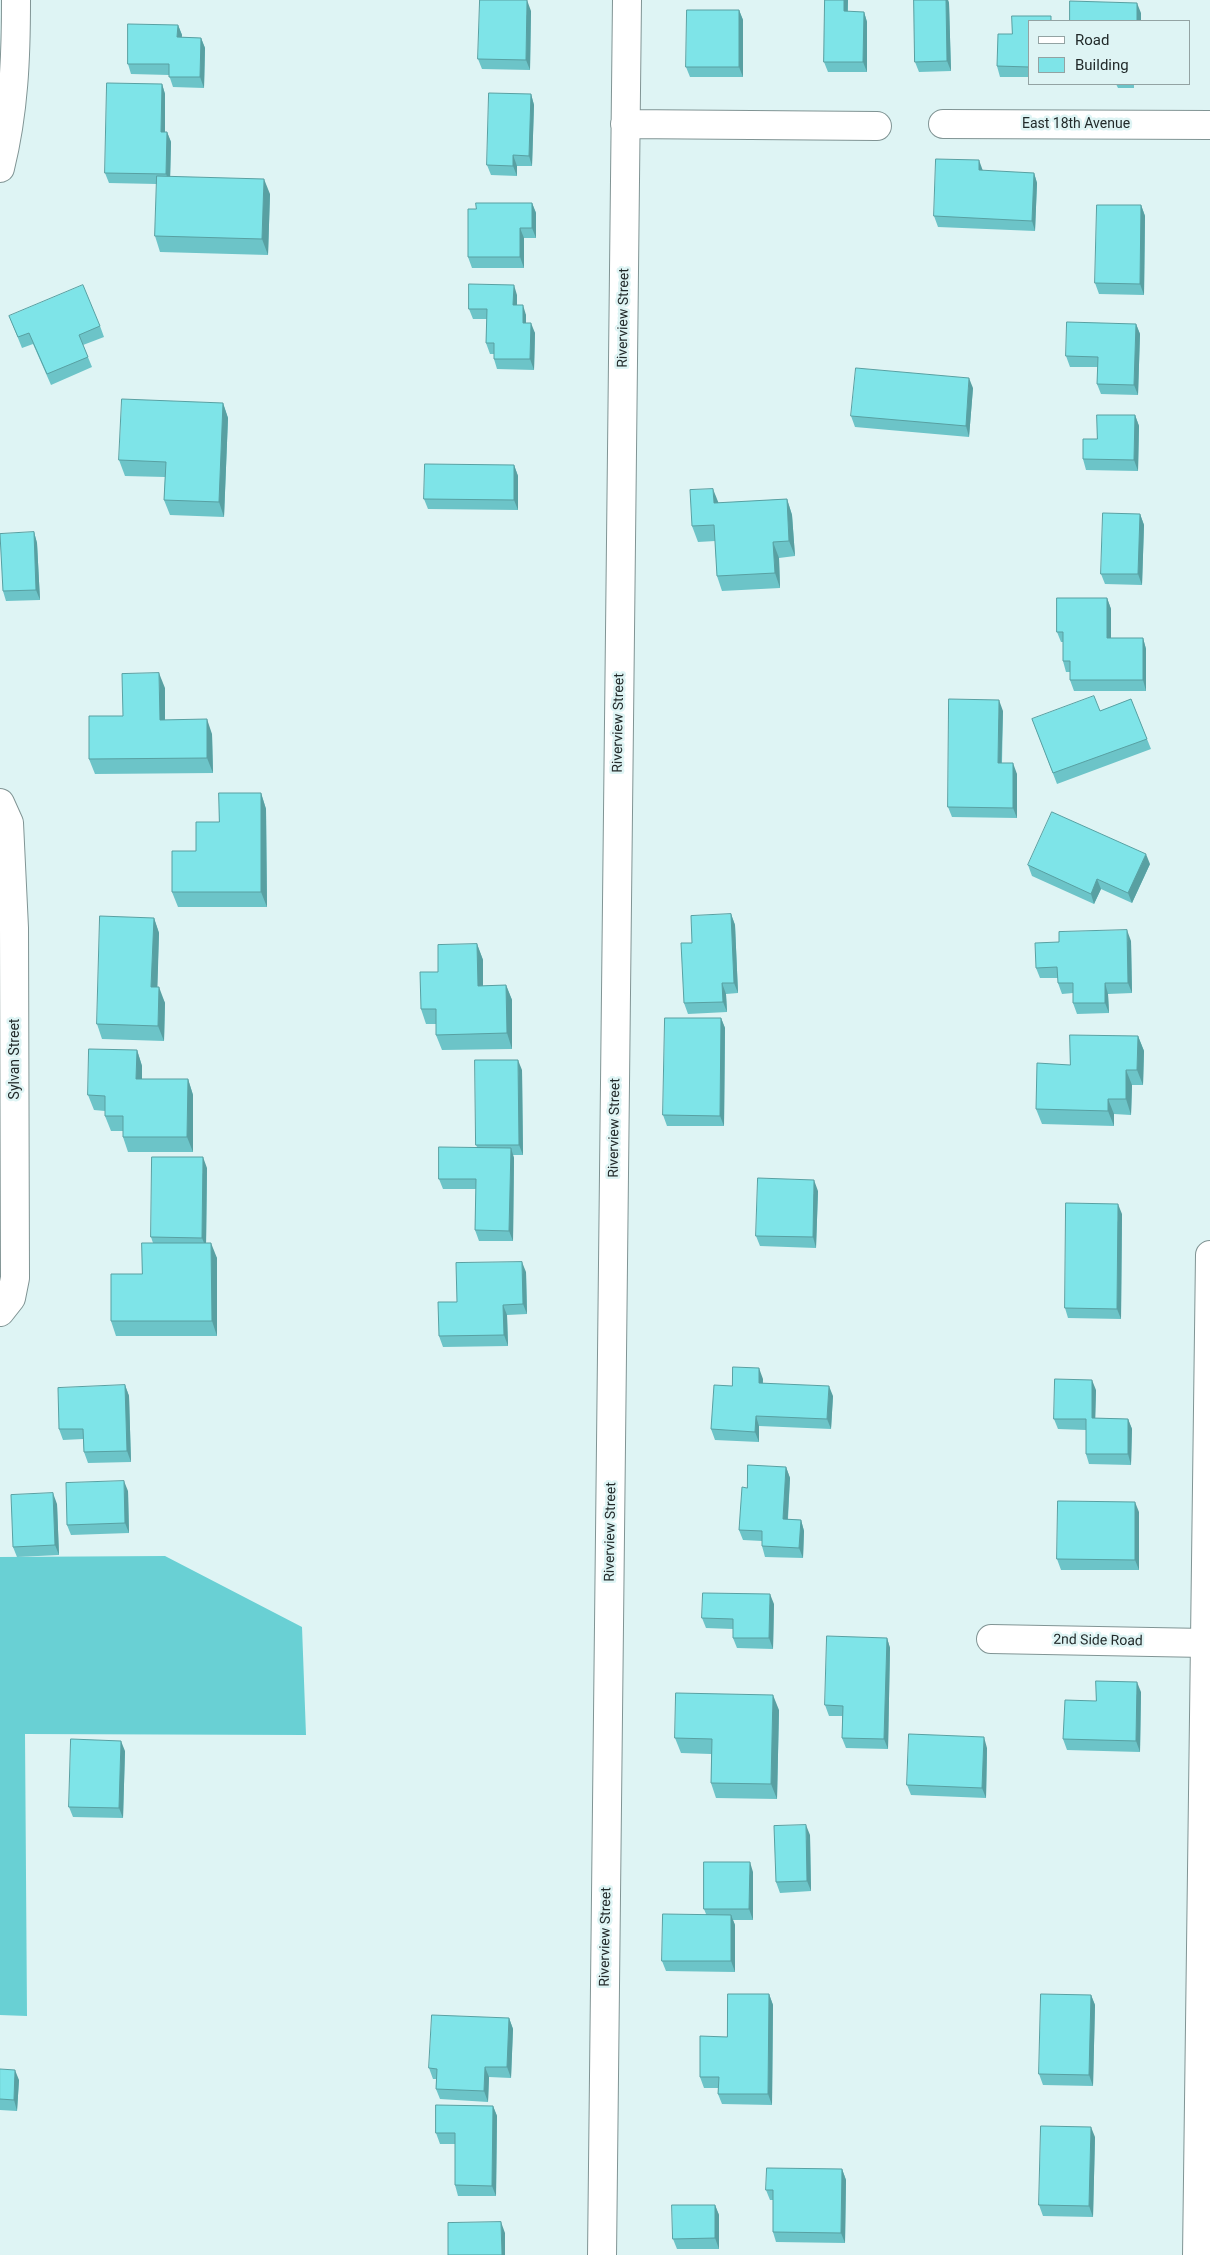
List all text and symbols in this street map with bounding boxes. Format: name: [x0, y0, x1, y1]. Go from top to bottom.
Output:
legend: [1028, 20, 1190, 85]
text: Road: [1075, 31, 1109, 49]
text: Building: [1075, 56, 1129, 74]
street label: East 18th Avenue: [1022, 116, 1130, 132]
street label: Riverview Street: [615, 268, 633, 368]
street label: Riverview Street: [610, 673, 628, 773]
street label: Sylvan Street: [7, 1019, 23, 1099]
street label: Riverview Street: [606, 1078, 624, 1178]
street label: Riverview Street: [602, 1482, 620, 1582]
street label: 2nd Side Road: [1053, 1632, 1143, 1650]
street label: Riverview Street: [597, 1887, 615, 1987]

